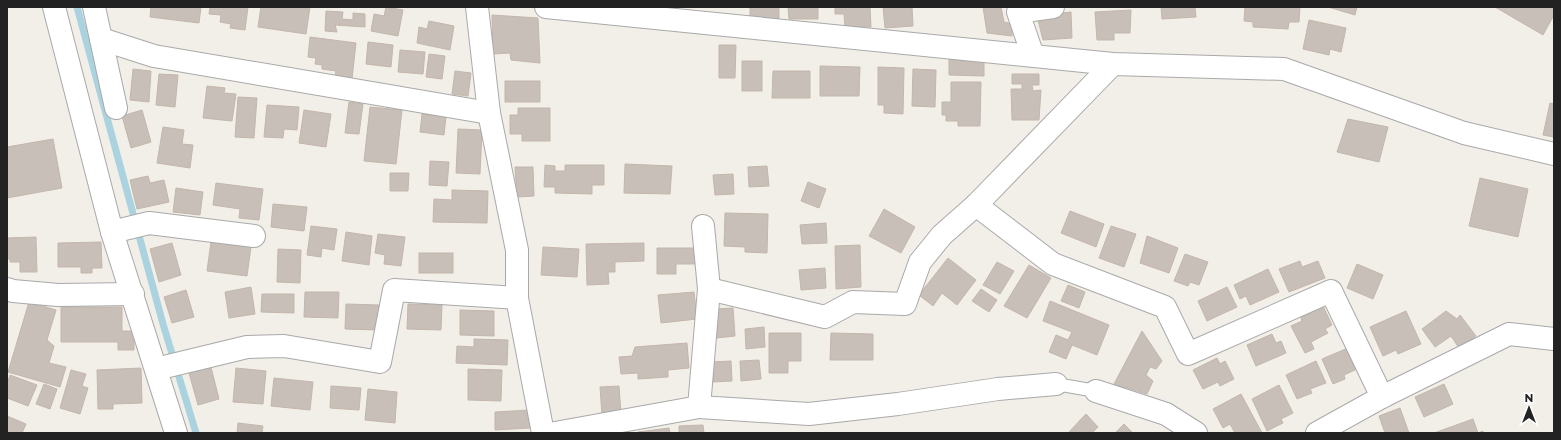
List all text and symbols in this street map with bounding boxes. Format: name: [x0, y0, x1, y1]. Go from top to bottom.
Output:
north arrow: [1509, 388, 1549, 428]
text: N: [1525, 391, 1533, 405]

